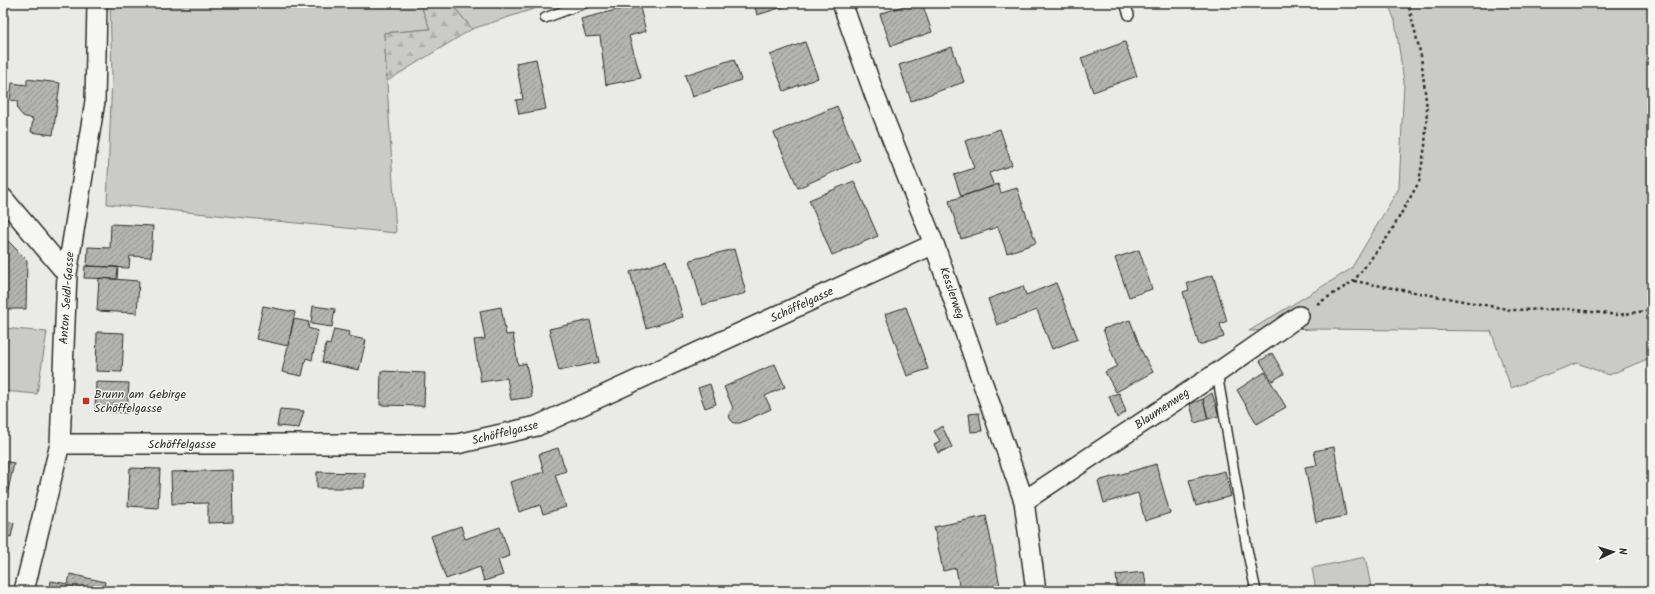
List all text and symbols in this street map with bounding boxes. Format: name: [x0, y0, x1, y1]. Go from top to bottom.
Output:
street label: Anton Seidl-Gasse: [54, 251, 80, 345]
street label: Kesslerweg: [934, 264, 970, 322]
street label: Schöffelgasse: [767, 282, 837, 328]
street label: Blaumenweg: [1131, 383, 1193, 434]
place label: Brunn am Gebirge Schöffelgasse: [94, 385, 187, 418]
marker: Brunn am Gebirge Schöffelgasse: [81, 396, 91, 406]
street label: Schöffelgasse: [470, 415, 541, 450]
street label: Schöffelgasse: [148, 435, 217, 454]
north arrow: [1593, 532, 1633, 572]
text: N: [1613, 547, 1631, 556]

